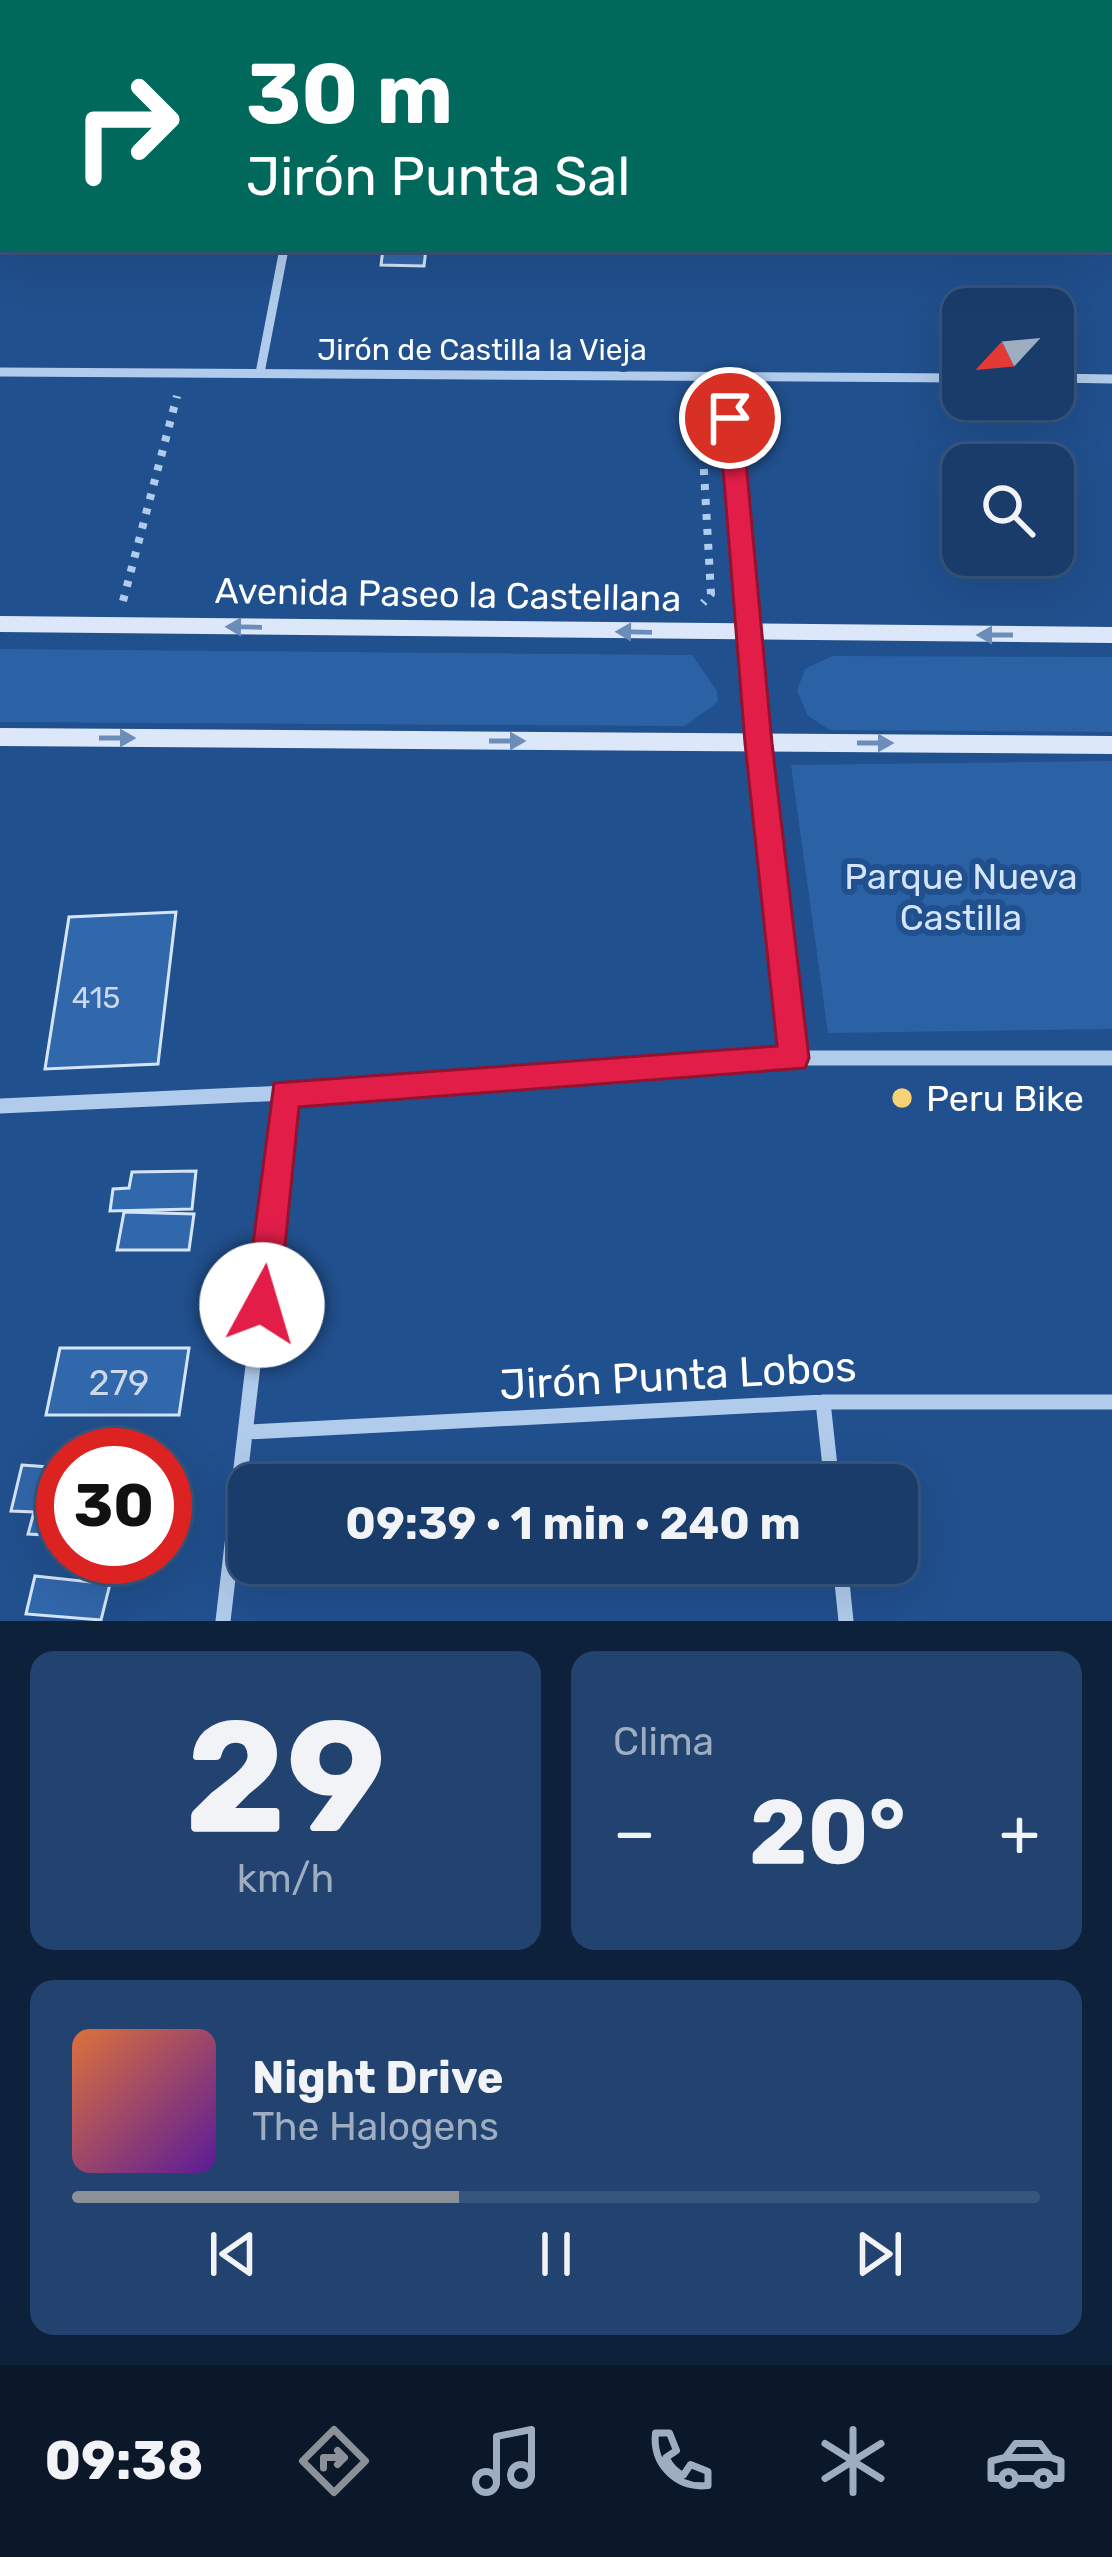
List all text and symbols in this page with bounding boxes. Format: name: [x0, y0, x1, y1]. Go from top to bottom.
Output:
text: 30 m: [246, 44, 453, 144]
icon: right: [48, 48, 204, 204]
text: Jirón Punta Sal: [246, 145, 630, 209]
north arrow: [942, 288, 1074, 420]
map controls: [942, 288, 1074, 576]
street label: Jirón de Castilla la Vieja: [317, 332, 647, 368]
pin: [679, 367, 781, 469]
icon: arrive: [697, 385, 763, 451]
button: search: [942, 444, 1074, 576]
street label: Avenida Paseo la Castellana: [214, 569, 682, 620]
one-way arrow: [224, 617, 262, 637]
one-way arrow: [614, 622, 652, 641]
one-way arrow: [975, 625, 1013, 645]
one-way arrow: [99, 728, 137, 748]
one-way arrow: [489, 731, 527, 751]
one-way arrow: [857, 733, 895, 753]
park label: Parque Nueva Castilla: [844, 855, 1078, 939]
house number: 415: [72, 980, 120, 1016]
place label: Peru Bike: [926, 1077, 1084, 1120]
marker: Peru Bike: [889, 1085, 915, 1111]
position arrow: [199, 1242, 325, 1368]
street label: Jirón Punta Lobos: [498, 1342, 858, 1410]
house number: 279: [89, 1361, 149, 1404]
speed limit sign: 30: [36, 1428, 192, 1584]
text: 09:39 · 1 min · 240 m: [345, 1497, 801, 1550]
text: 29: [185, 1685, 386, 1870]
text: Clima: [613, 1719, 714, 1765]
text: 20°: [749, 1779, 906, 1886]
text: −: [613, 1793, 656, 1872]
text: +: [999, 1793, 1040, 1872]
text: km/h: [237, 1856, 334, 1902]
text: Night Drive: [252, 2051, 504, 2104]
text: The Halogens: [252, 2104, 499, 2150]
icon: previous: [200, 2221, 266, 2287]
icon: pause: [523, 2221, 589, 2287]
icon: next: [846, 2221, 912, 2287]
icon: directions: [292, 2419, 376, 2503]
icon: music: [465, 2419, 549, 2503]
icon: phone: [638, 2419, 722, 2503]
icon: climate: [811, 2419, 895, 2503]
icon: car: [984, 2419, 1068, 2503]
text: 09:38: [44, 2429, 204, 2493]

